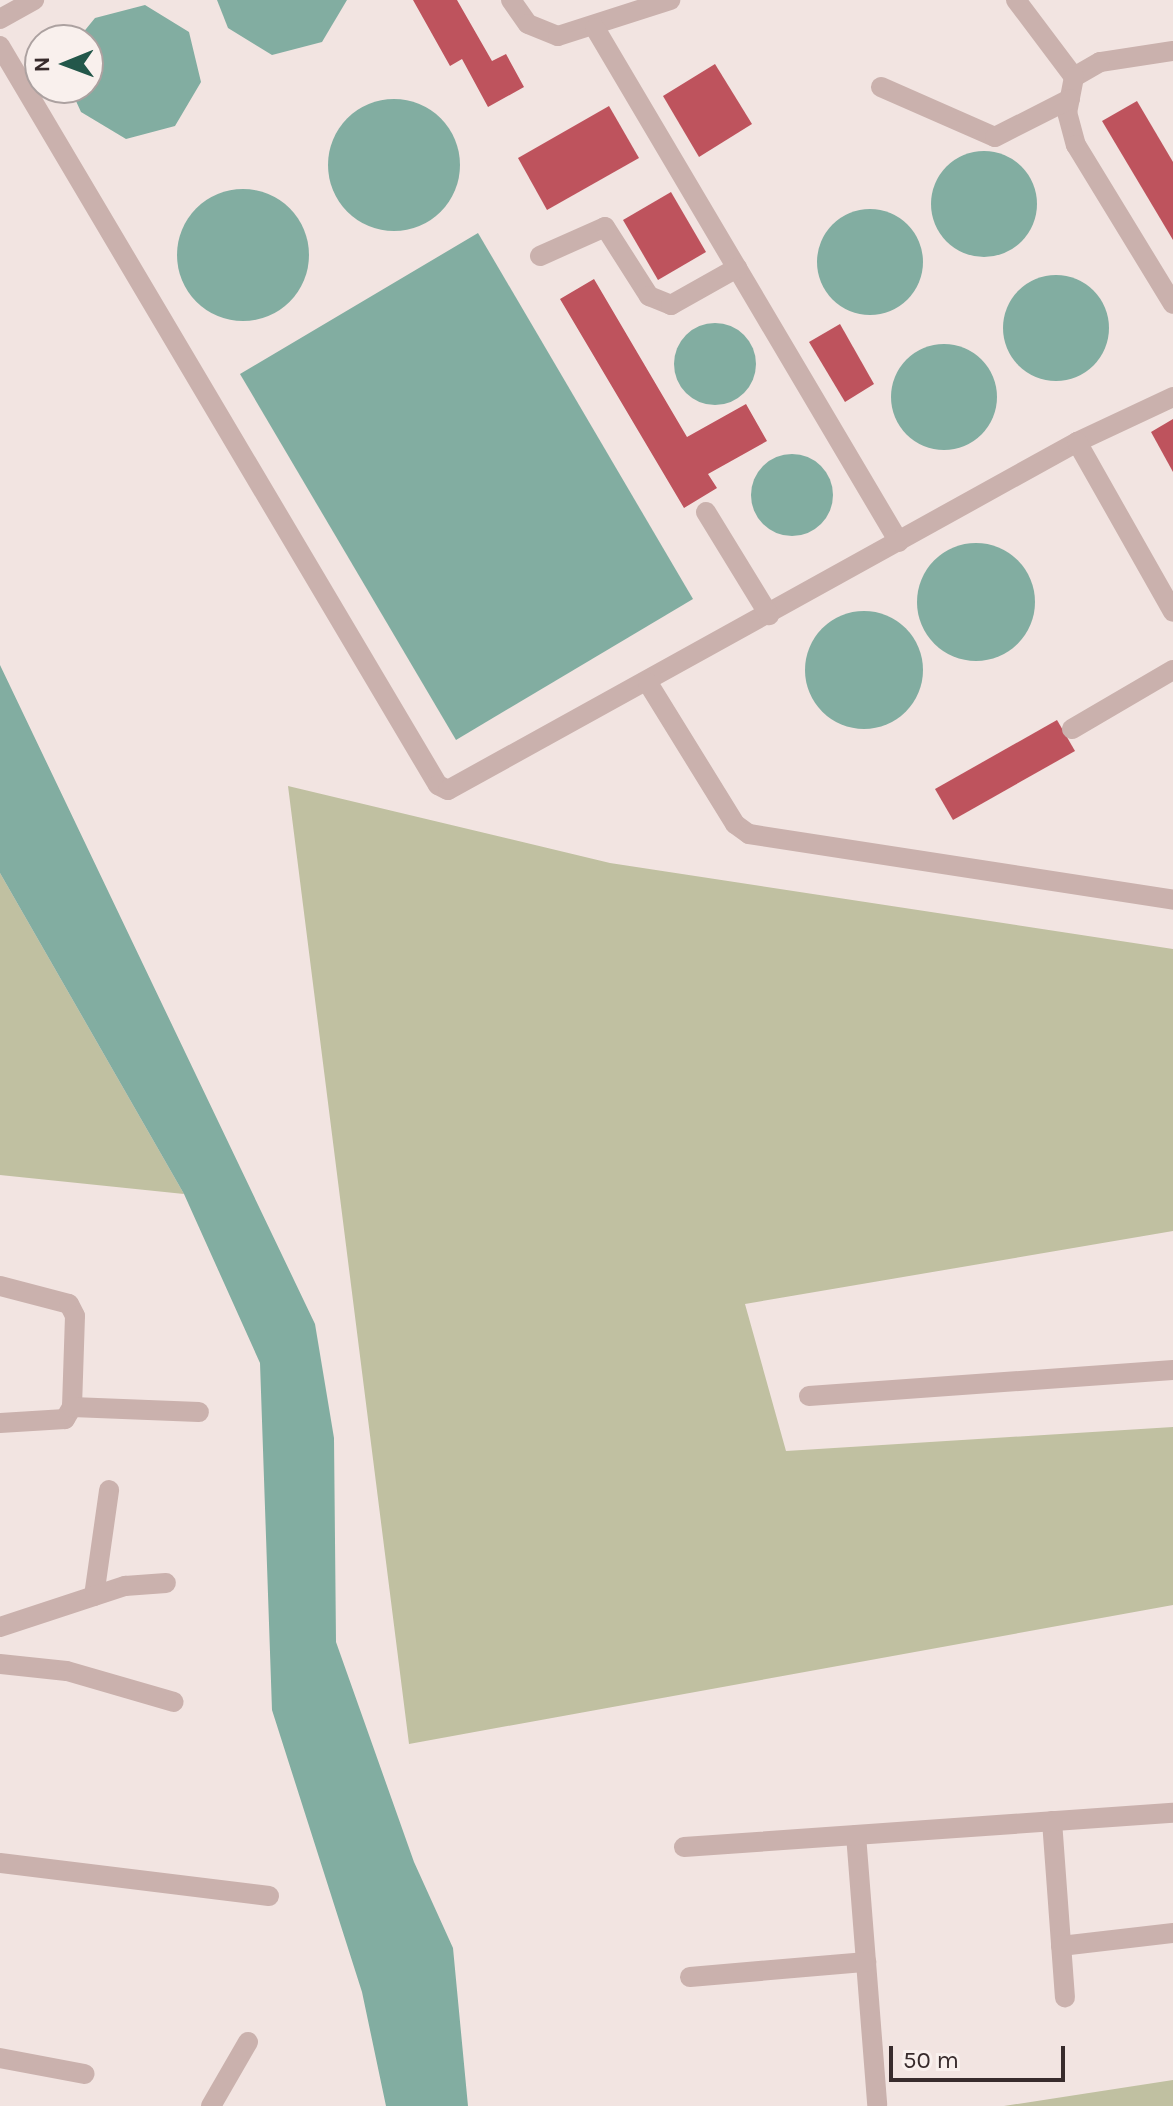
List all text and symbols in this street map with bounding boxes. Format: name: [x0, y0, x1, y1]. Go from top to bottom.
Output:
north arrow: [24, 24, 104, 104]
text: N: [29, 56, 55, 73]
scale bar: [893, 2030, 1069, 2080]
text: 50 m: [903, 2046, 959, 2074]

